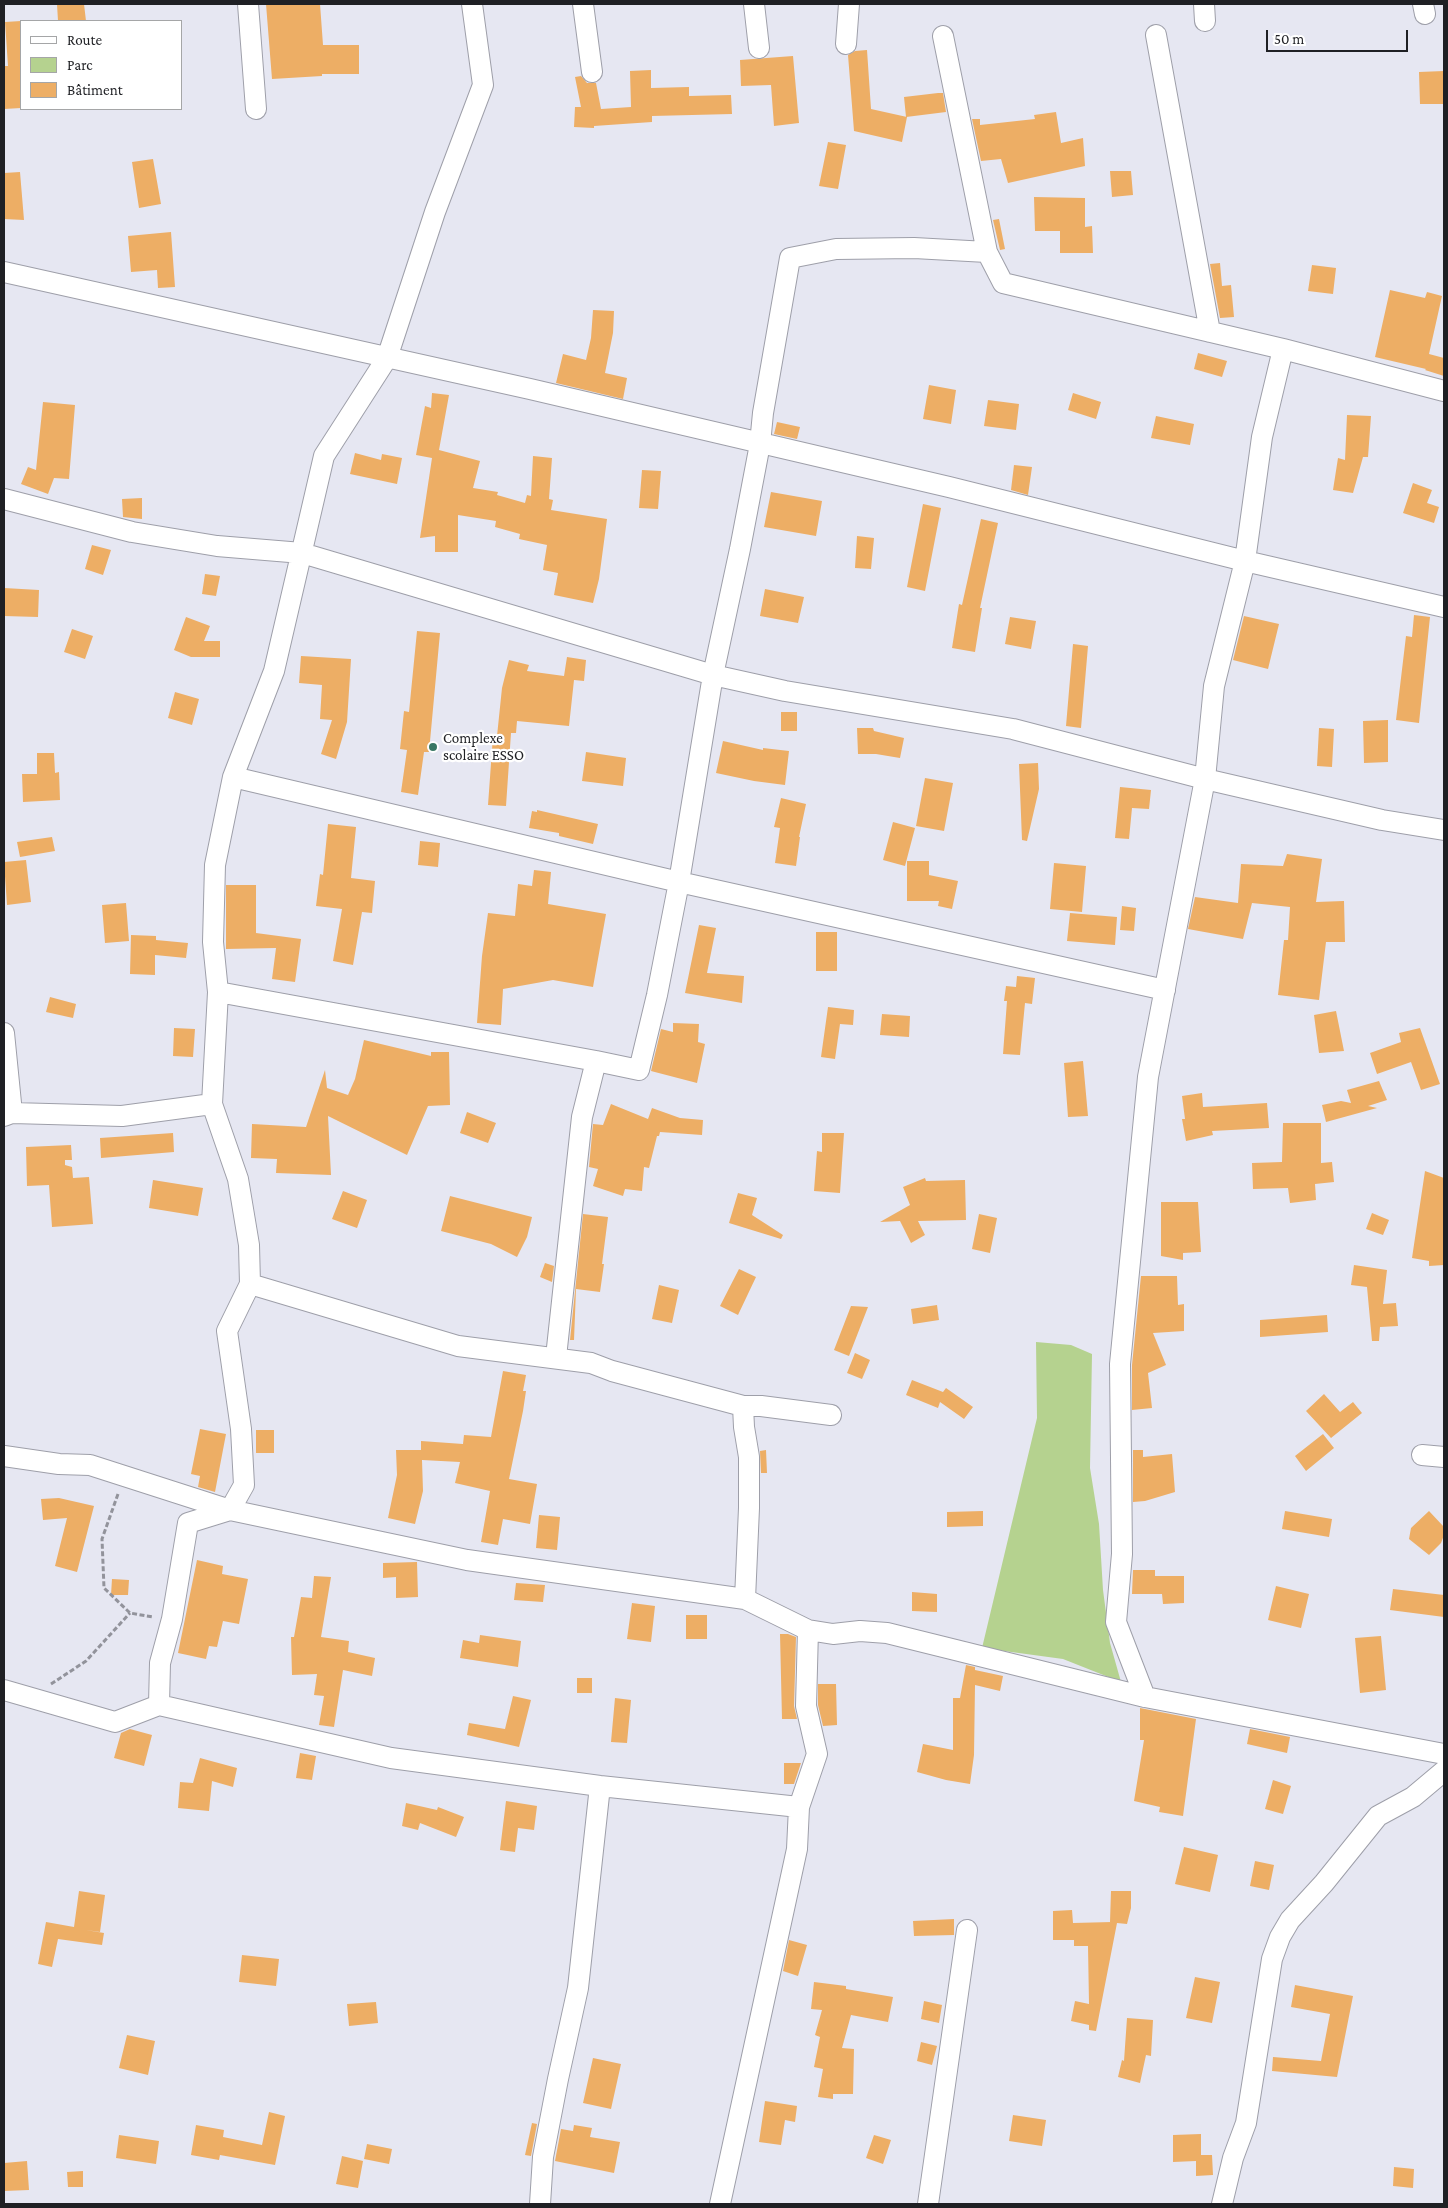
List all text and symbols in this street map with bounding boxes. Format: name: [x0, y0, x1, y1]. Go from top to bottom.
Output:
legend: [20, 20, 182, 110]
scale bar: [1268, 20, 1410, 52]
text: 50 m: [1274, 31, 1304, 47]
text: Route: [67, 32, 102, 48]
text: Parc: [67, 57, 93, 73]
text: Bâtiment: [67, 82, 123, 98]
place label: Complexe scolaire ESSO: [443, 729, 524, 764]
marker: Complexe scolaire ESSO: [427, 741, 439, 753]

